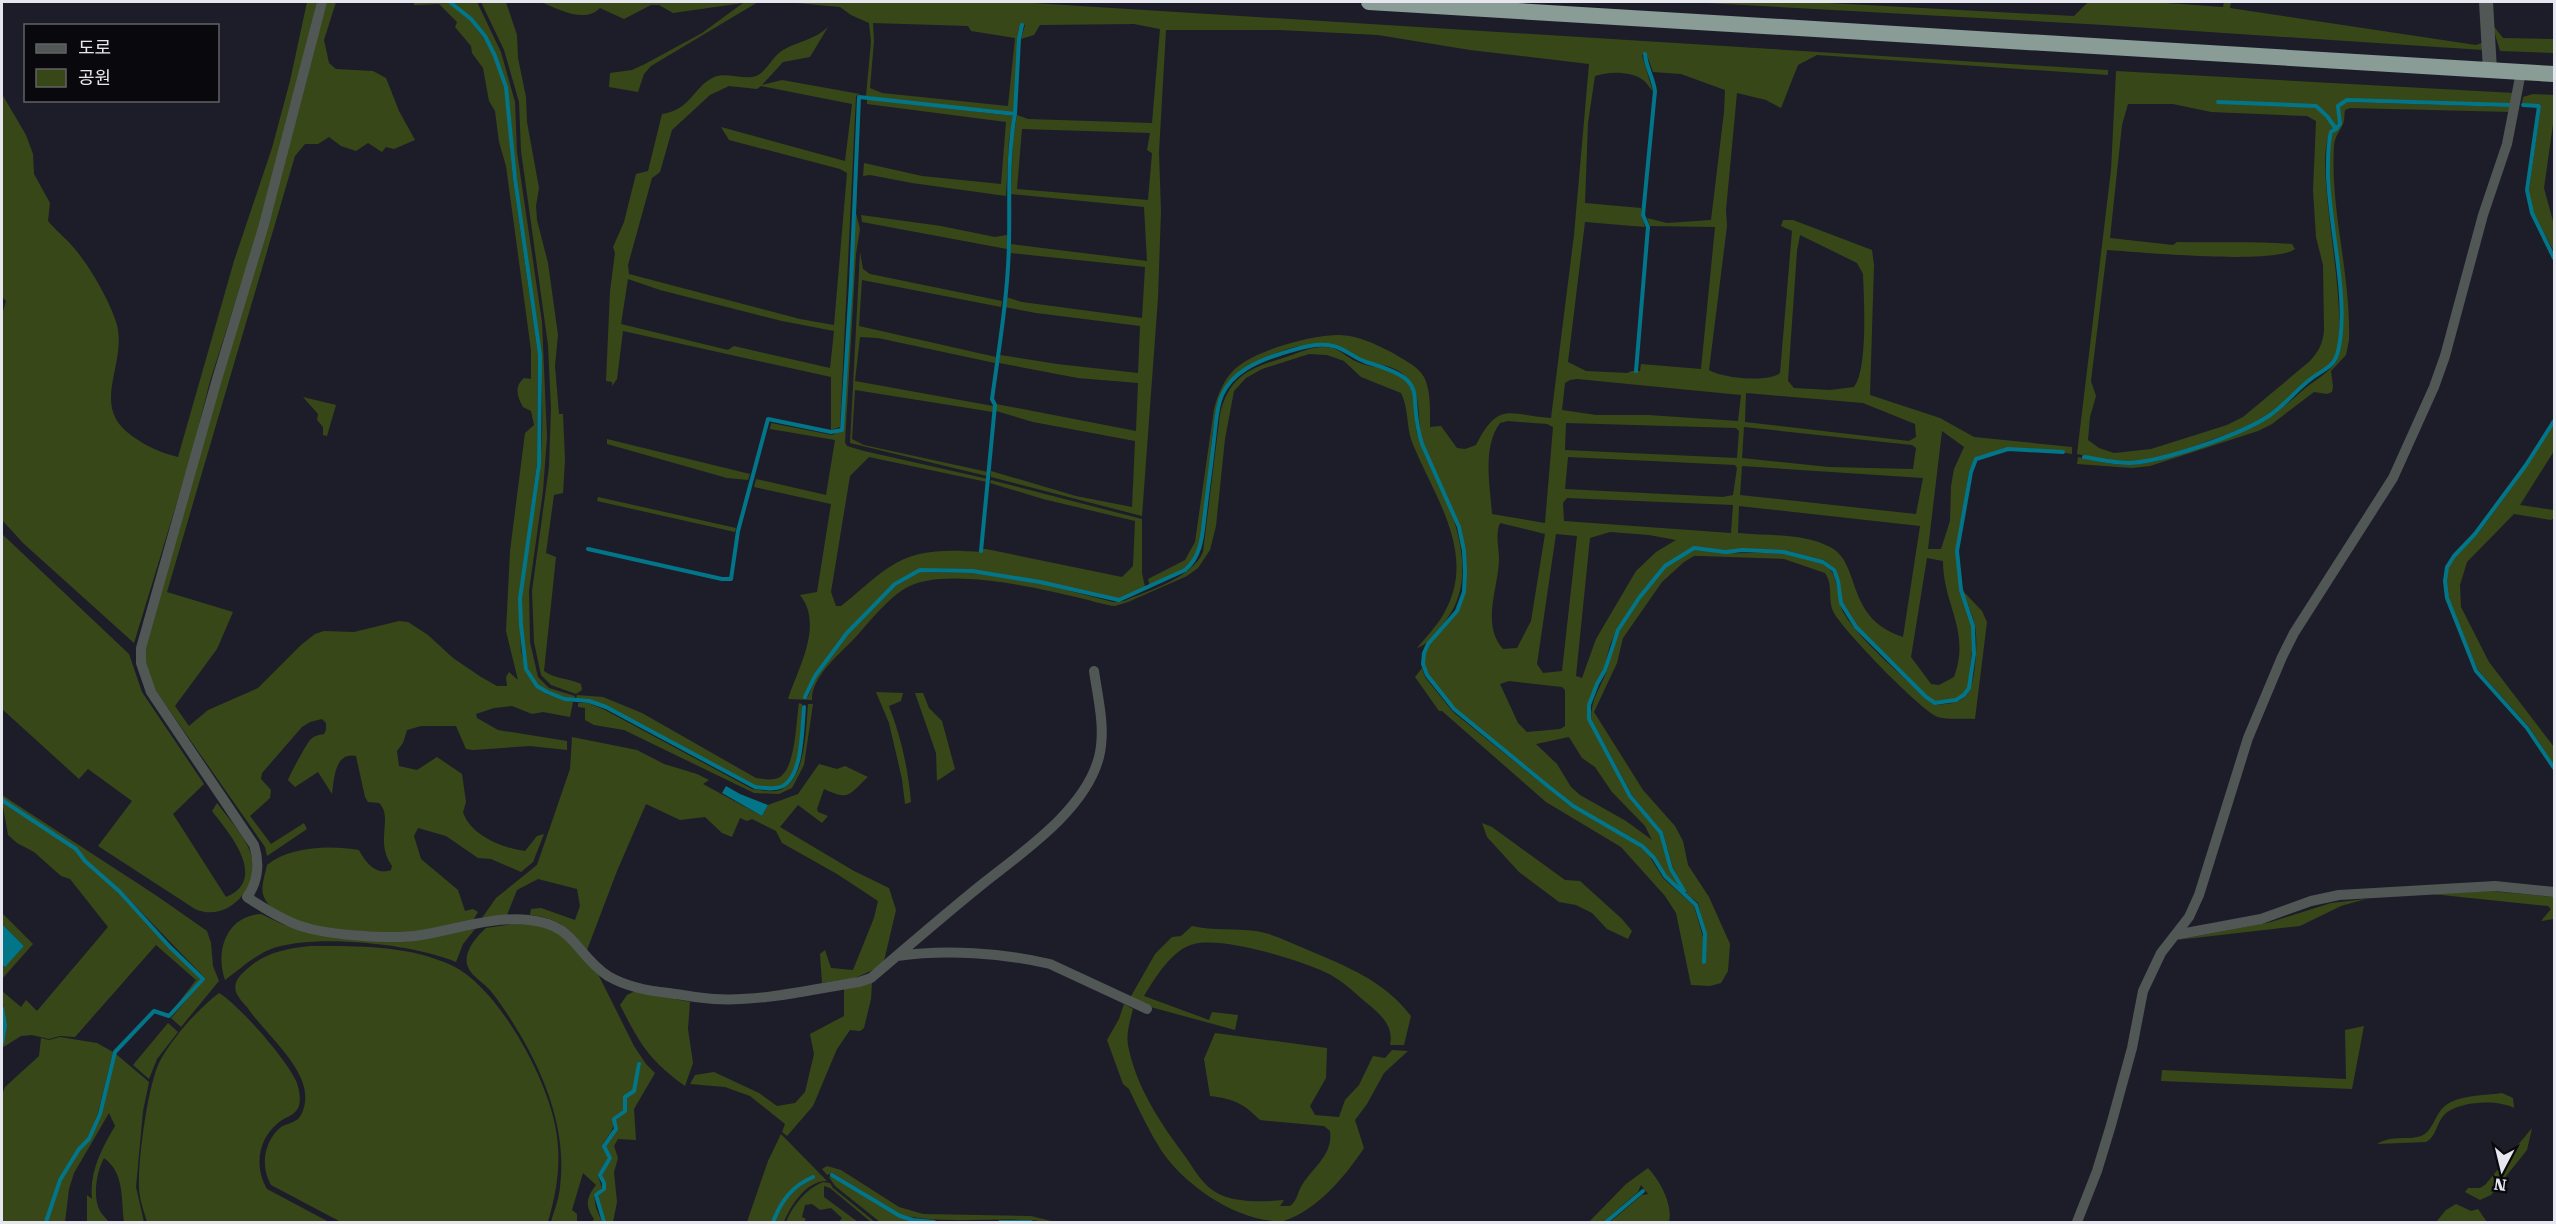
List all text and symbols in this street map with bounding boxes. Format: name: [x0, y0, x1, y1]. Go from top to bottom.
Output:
legend: [24, 24, 219, 102]
text: 도로: [78, 37, 111, 58]
text: 공원: [78, 67, 111, 88]
north arrow: [2472, 1140, 2532, 1200]
text: N: [2493, 1174, 2508, 1195]

